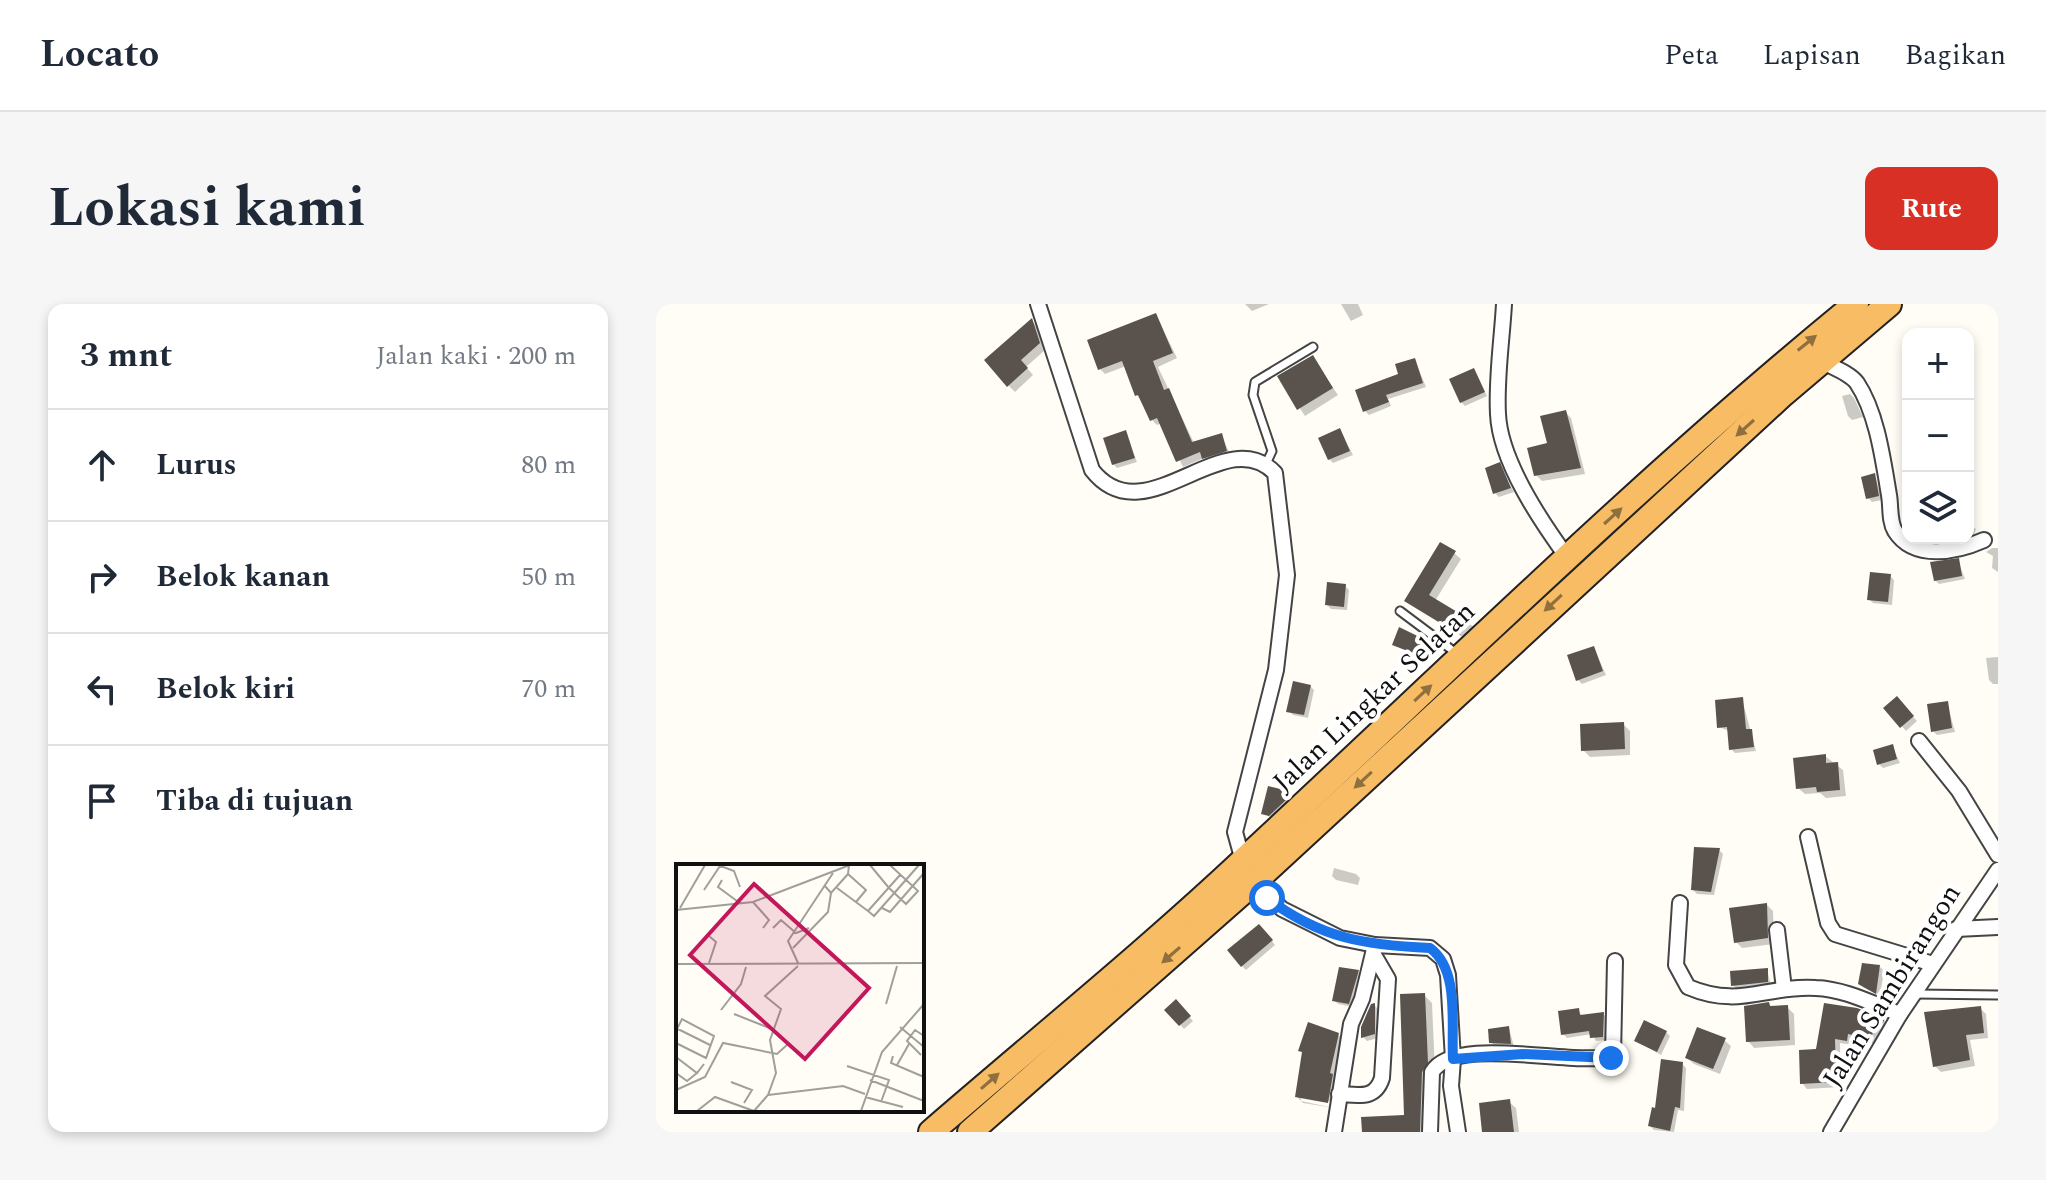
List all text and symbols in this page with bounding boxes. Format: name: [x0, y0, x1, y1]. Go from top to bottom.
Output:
text: Locato: [40, 26, 159, 84]
text: Peta: [1664, 34, 1719, 77]
text: Lapisan: [1763, 34, 1861, 77]
text: Bagikan: [1905, 34, 2006, 77]
text: Lokasi kami: [48, 166, 366, 251]
button: Rute: [1865, 167, 1998, 250]
map controls: [1902, 328, 1974, 544]
button: +: [1902, 328, 1974, 400]
text: 3 mnt: [80, 330, 172, 382]
one-way arrow: [1797, 335, 1817, 352]
text: Jalan kaki · 200 m: [376, 336, 576, 376]
button: −: [1902, 400, 1974, 472]
one-way arrow: [1736, 418, 1755, 436]
text: Lurus: [156, 442, 237, 488]
icon: ahead: [80, 443, 124, 487]
text: 80 m: [521, 445, 576, 485]
button: layers: [1902, 472, 1974, 544]
one-way arrow: [1603, 507, 1622, 525]
text: Belok kanan: [156, 554, 330, 600]
icon: right: [80, 555, 124, 599]
text: 50 m: [521, 557, 576, 597]
street label: Jalan Lingkar Selatan: [1263, 591, 1485, 803]
one-way arrow: [1544, 594, 1563, 612]
text: Belok kiri: [156, 666, 295, 712]
icon: left: [80, 667, 124, 711]
text: 70 m: [521, 669, 576, 709]
one-way arrow: [1413, 684, 1432, 702]
one-way arrow: [1354, 771, 1373, 789]
text: Tiba di tujuan: [156, 778, 353, 824]
icon: arrive: [80, 779, 124, 823]
inset map: [676, 864, 924, 1112]
street label: Jalan Sambirangon: [1812, 875, 1972, 1097]
route start: [1249, 880, 1285, 916]
one-way arrow: [1161, 946, 1180, 964]
route end: [1593, 1040, 1629, 1076]
one-way arrow: [979, 1073, 999, 1090]

